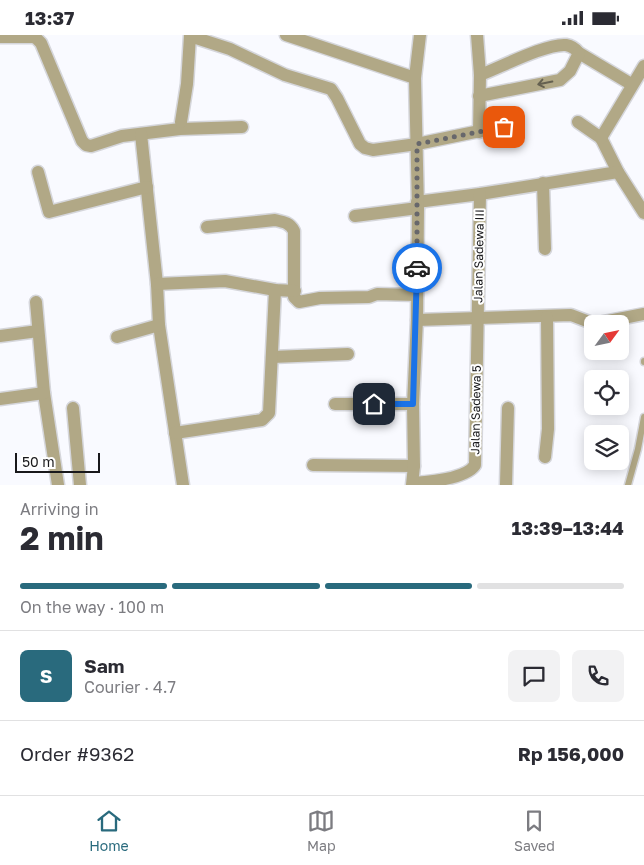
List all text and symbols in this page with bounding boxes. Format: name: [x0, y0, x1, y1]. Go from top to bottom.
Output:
text: 13:37: [25, 6, 74, 29]
one-way arrow: [537, 79, 553, 88]
pin: [483, 106, 525, 148]
icon: bag: [490, 113, 518, 141]
street label: Jalan Sadewa III: [470, 209, 487, 303]
courier: [392, 243, 442, 293]
icon: car: [403, 254, 431, 282]
north arrow: [584, 315, 629, 360]
map controls: [584, 315, 629, 470]
street label: Jalan Sadewa 5: [467, 365, 484, 455]
button: locate: [584, 370, 629, 415]
pin: [353, 383, 395, 425]
icon: home: [360, 390, 388, 418]
button: layers: [584, 425, 629, 470]
scale bar: [15, 450, 100, 473]
text: 50 m: [22, 453, 55, 470]
text: Arriving in: [20, 499, 99, 519]
text: 13:39–13:44: [512, 516, 624, 539]
text: 2 min: [20, 519, 104, 557]
text: On the way · 100 m: [20, 597, 164, 617]
button: chat: [508, 650, 560, 702]
button: phone: [572, 650, 624, 702]
text: Sam: [84, 654, 124, 677]
text: S: [40, 664, 52, 687]
text: Courier · 4.7: [84, 677, 176, 697]
text: Order #9362: [20, 742, 134, 765]
text: Rp 156,000: [518, 742, 624, 765]
tab: Home: [89, 807, 129, 854]
tab: Map: [307, 807, 336, 854]
tab: Saved: [514, 807, 555, 854]

